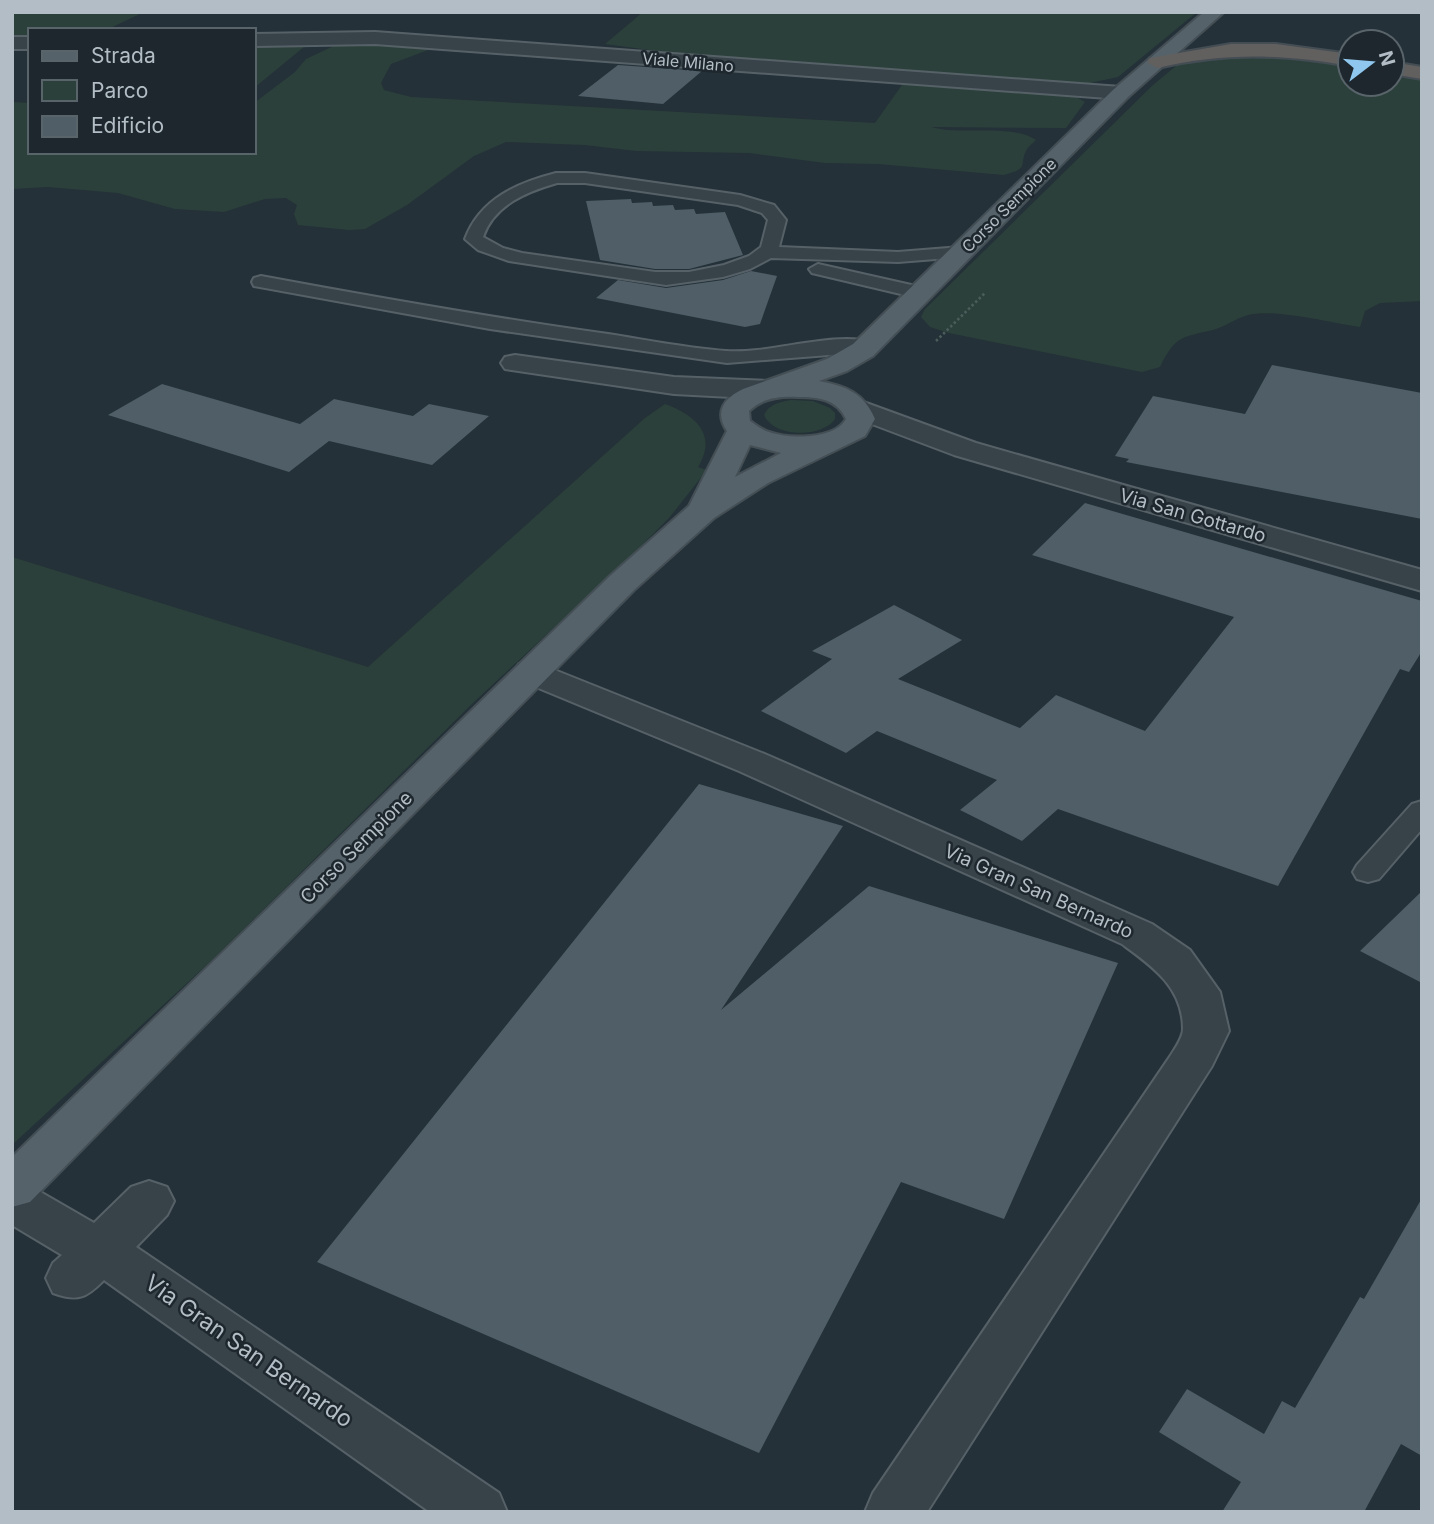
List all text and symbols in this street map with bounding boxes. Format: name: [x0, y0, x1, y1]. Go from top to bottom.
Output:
legend: [28, 28, 256, 154]
north arrow: [1336, 28, 1406, 98]
text: Strada: [91, 43, 156, 68]
street label: Viale Milano: [641, 48, 735, 76]
text: N: [1374, 48, 1400, 69]
text: Parco: [91, 78, 148, 103]
text: Edificio: [91, 113, 164, 138]
street label: Corso Sempione: [958, 154, 1060, 256]
street label: Via San Gottardo: [1117, 484, 1269, 547]
street label: Corso Sempione: [296, 787, 417, 908]
street label: Via Gran San Bernardo: [941, 839, 1137, 944]
street label: Via Gran San Bernardo: [140, 1269, 358, 1433]

